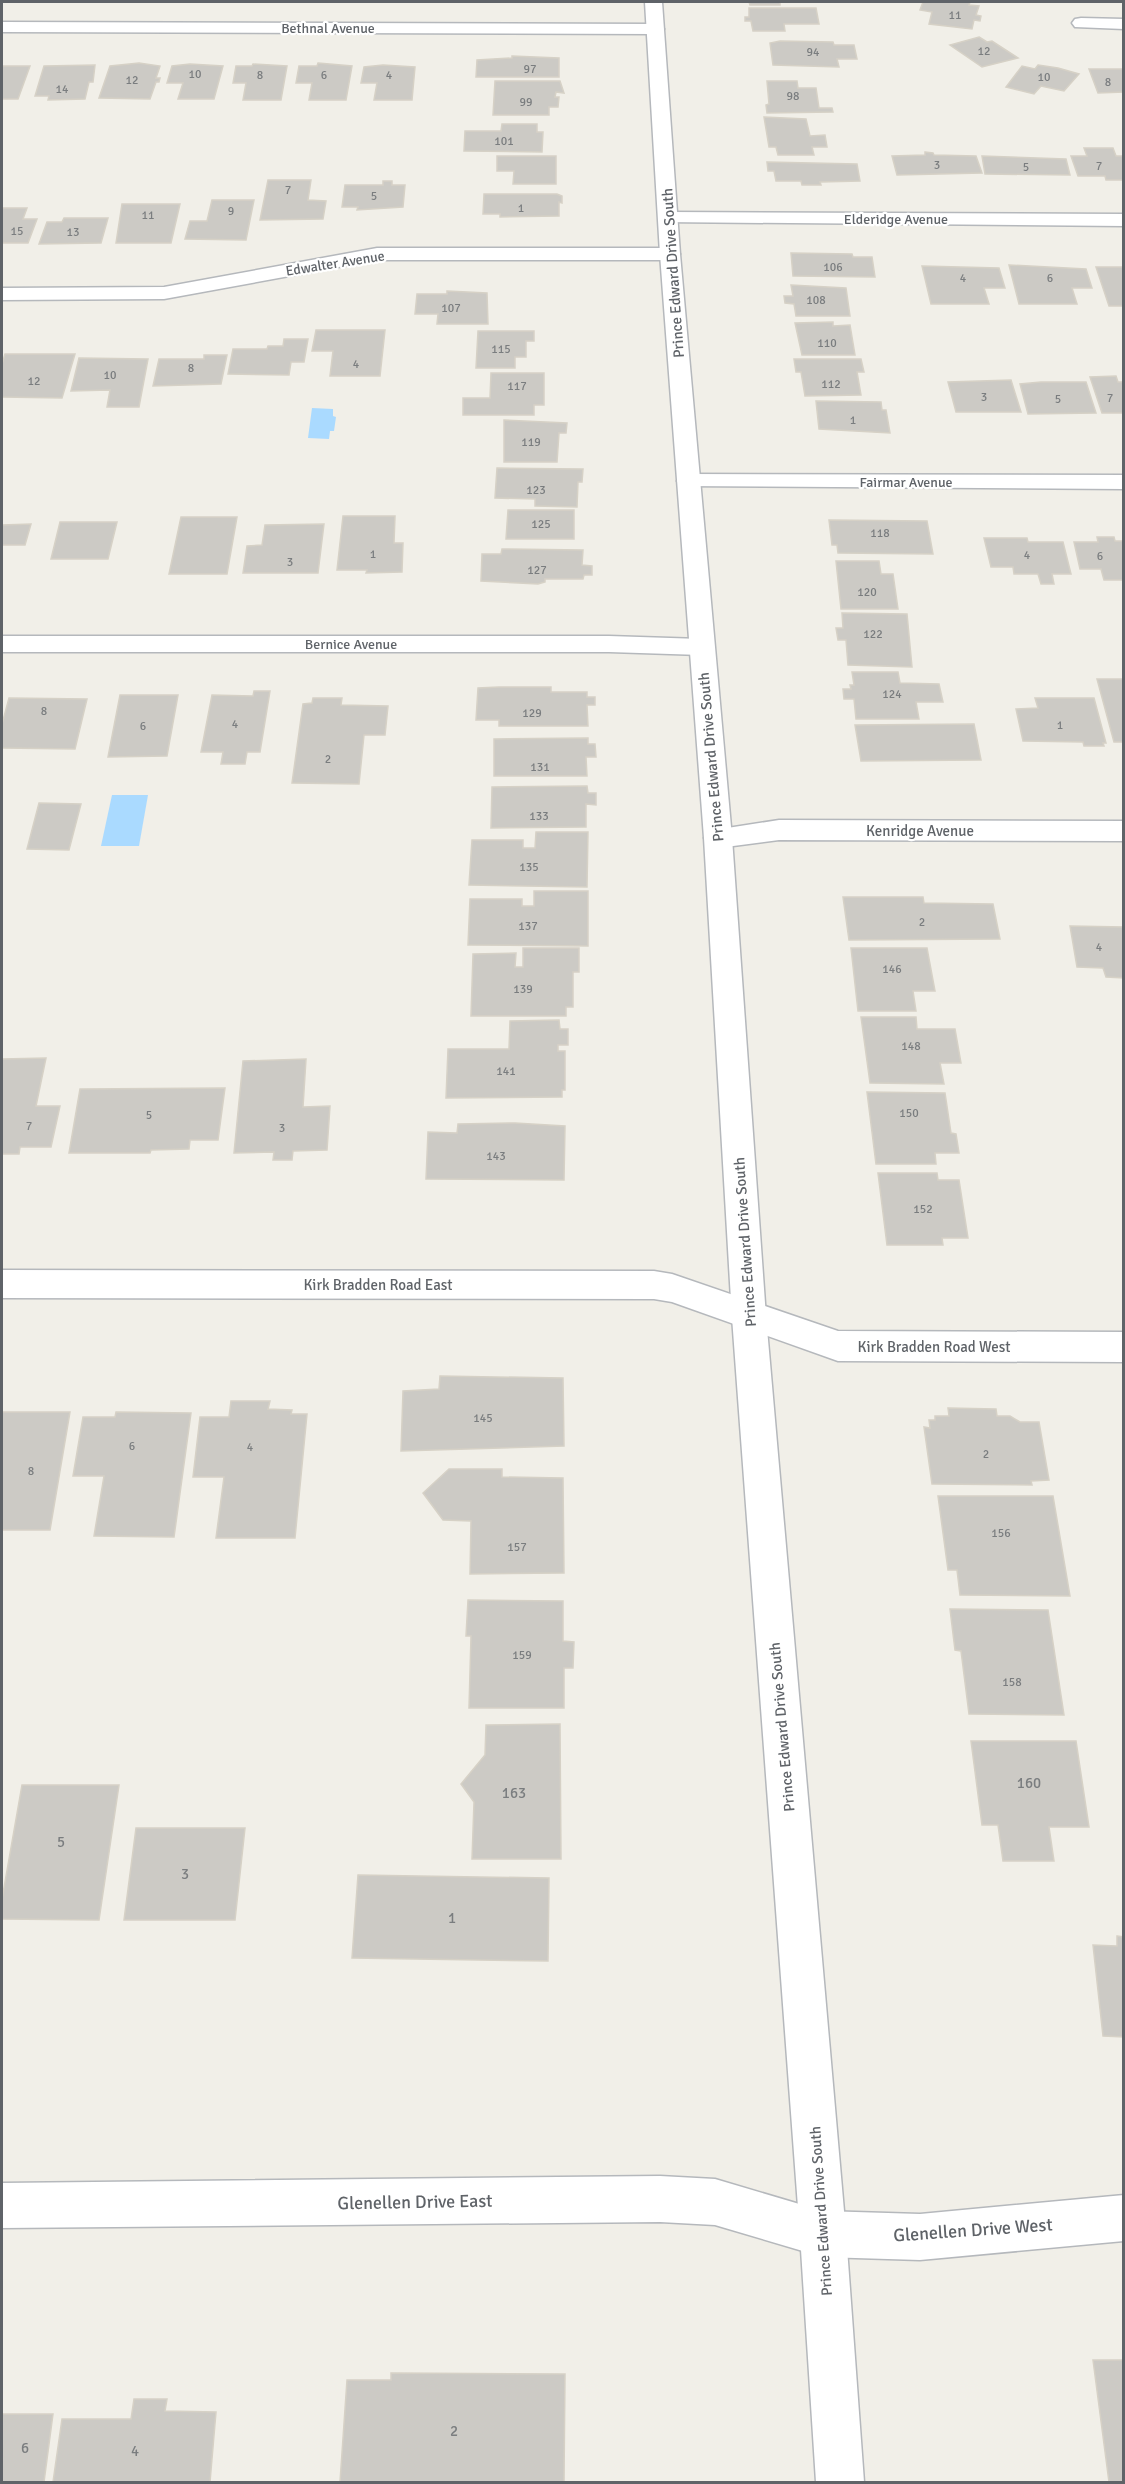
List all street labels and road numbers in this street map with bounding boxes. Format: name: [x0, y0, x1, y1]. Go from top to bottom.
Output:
street label: Bethnal Avenue: [281, 20, 375, 37]
street label: Prince Edward Drive South: [658, 188, 688, 358]
street label: Elderidge Avenue: [844, 211, 948, 228]
street label: Edwalter Avenue: [284, 247, 386, 280]
street label: Fairmar Avenue: [859, 474, 953, 491]
street label: Bernice Avenue: [305, 636, 397, 653]
street label: Prince Edward Drive South: [695, 672, 727, 842]
street label: Kenridge Avenue: [866, 822, 974, 840]
street label: Prince Edward Drive South: [730, 1157, 760, 1327]
street label: Kirk Bradden Road East: [303, 1276, 453, 1294]
street label: Kirk Bradden Road West: [858, 1338, 1010, 1356]
street label: Prince Edward Drive South: [766, 1642, 798, 1812]
street label: Prince Edward Drive South: [806, 2126, 836, 2296]
street label: Glenellen Drive East: [337, 2190, 493, 2214]
street label: Glenellen Drive West: [893, 2213, 1053, 2247]

